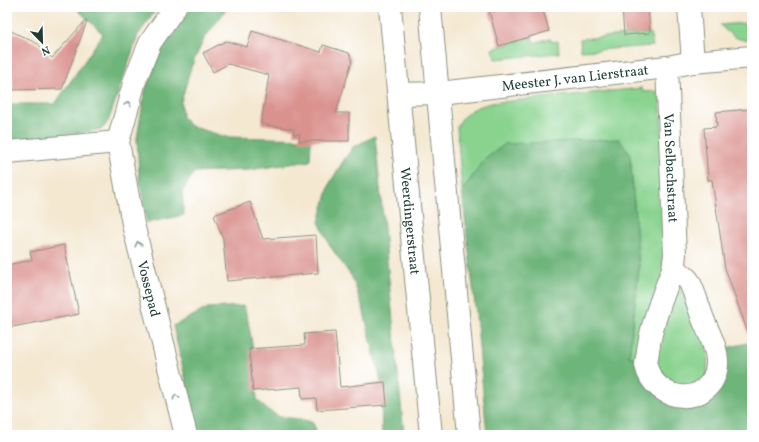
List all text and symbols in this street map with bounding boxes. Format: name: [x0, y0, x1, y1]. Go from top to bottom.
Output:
north arrow: [22, 22, 62, 62]
text: N: [39, 41, 52, 58]
street label: Meester J. van Lierstraat: [501, 61, 650, 97]
one-way arrow: [123, 101, 132, 108]
street label: Van Selbachstraat: [658, 113, 682, 223]
street label: Weerdingerstraat: [394, 167, 424, 276]
one-way arrow: [134, 241, 143, 248]
street label: Vossepad: [132, 259, 164, 319]
one-way arrow: [173, 394, 181, 400]

